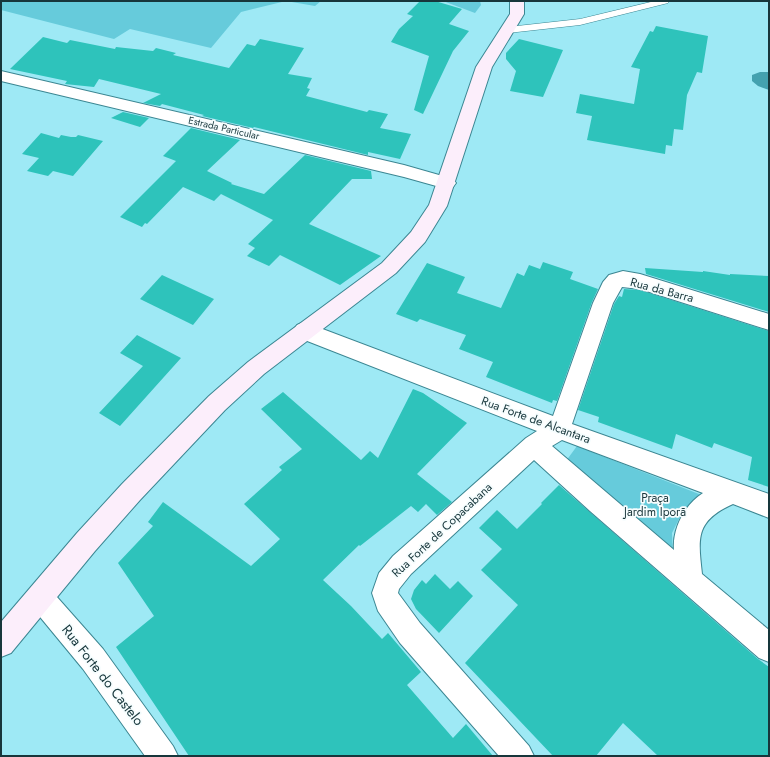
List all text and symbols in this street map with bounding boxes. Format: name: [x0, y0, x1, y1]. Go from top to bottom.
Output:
street label: Estrada Particular: [187, 113, 262, 144]
street label: Rua da Barra: [628, 273, 696, 307]
street label: Rua Forte de Alcantara: [479, 392, 593, 448]
street label: Rua Forte de Copacabana: [388, 478, 496, 581]
park label: Praça Jardim Iporã: [622, 489, 686, 521]
street label: Rua Forte do Castelo: [57, 620, 149, 730]

